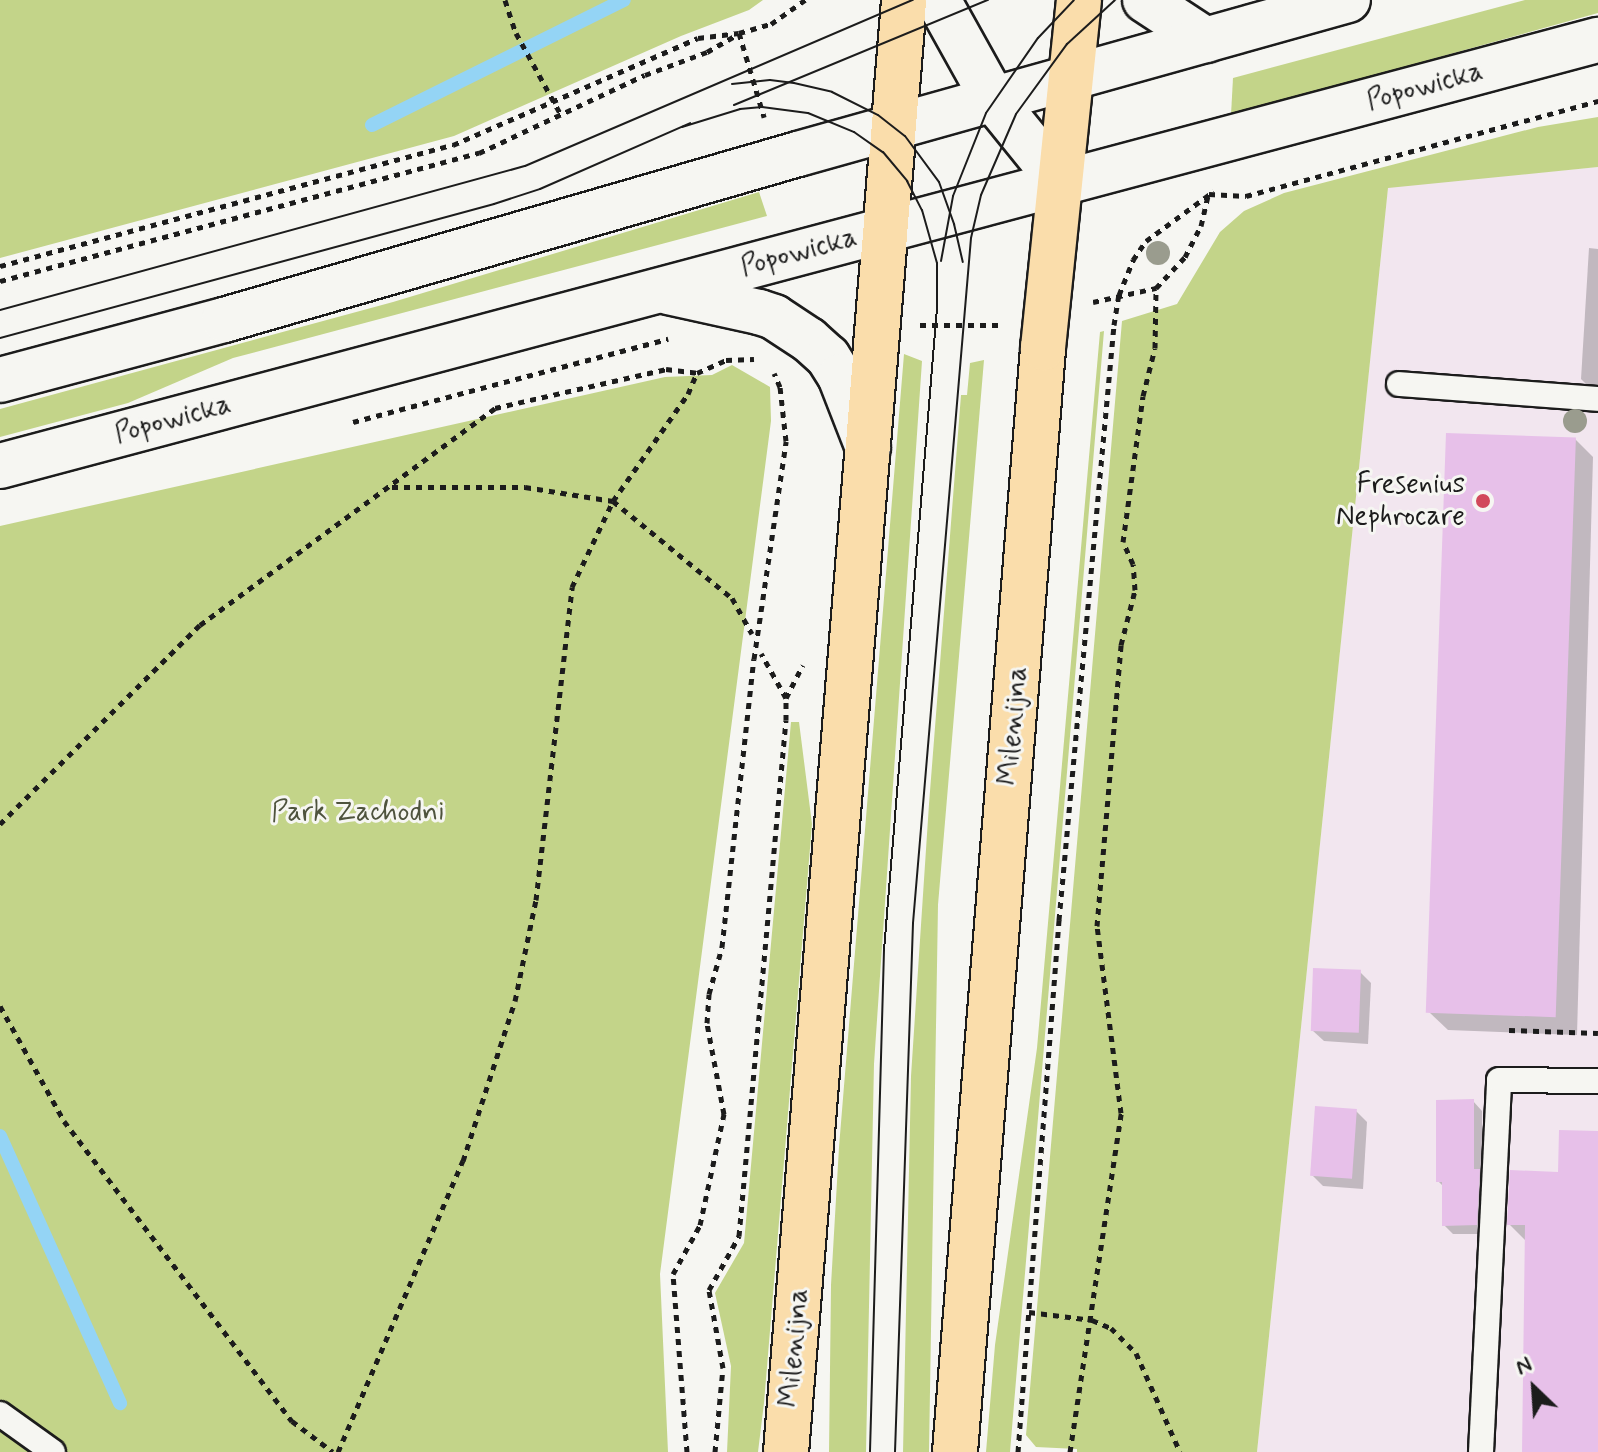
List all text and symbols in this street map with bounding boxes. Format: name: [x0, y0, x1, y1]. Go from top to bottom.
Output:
street label: Popowicka: [1363, 55, 1487, 119]
street label: Popowicka: [737, 221, 861, 285]
street label: Popowicka: [111, 388, 235, 452]
place label: Fresenius Nephrocare: [1336, 468, 1465, 534]
marker: Fresenius Nephrocare: [1472, 490, 1494, 512]
street label: Milenijna: [992, 665, 1036, 787]
park label: Park Zachodni: [271, 796, 445, 830]
street label: Milenijna: [773, 1287, 817, 1409]
north arrow: [1494, 1348, 1574, 1428]
text: N: [1511, 1350, 1536, 1382]

